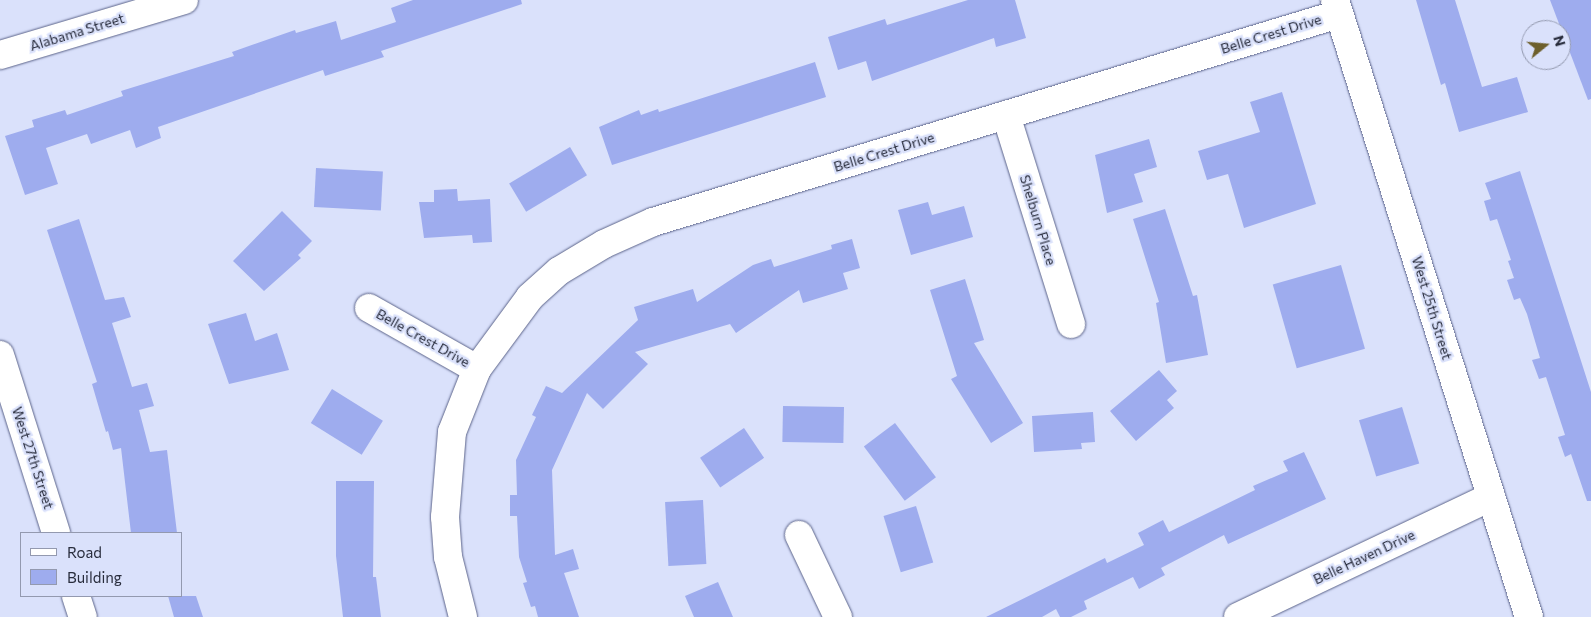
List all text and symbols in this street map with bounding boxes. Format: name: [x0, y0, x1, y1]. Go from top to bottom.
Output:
street label: Alabama Street: [28, 10, 126, 54]
street label: Belle Crest Drive: [1219, 11, 1323, 57]
north arrow: [1521, 20, 1571, 70]
text: N: [1550, 33, 1570, 48]
street label: Belle Crest Drive: [832, 129, 936, 175]
street label: Shelburn Place: [1016, 173, 1060, 267]
street label: West 25th Street: [1408, 254, 1456, 362]
street label: Belle Crest Drive: [373, 305, 473, 371]
street label: West 27th Street: [9, 405, 57, 511]
street label: Belle Haven Drive: [1311, 526, 1417, 588]
legend: [20, 532, 182, 597]
text: Road: [67, 543, 102, 561]
text: Building: [67, 568, 122, 586]

